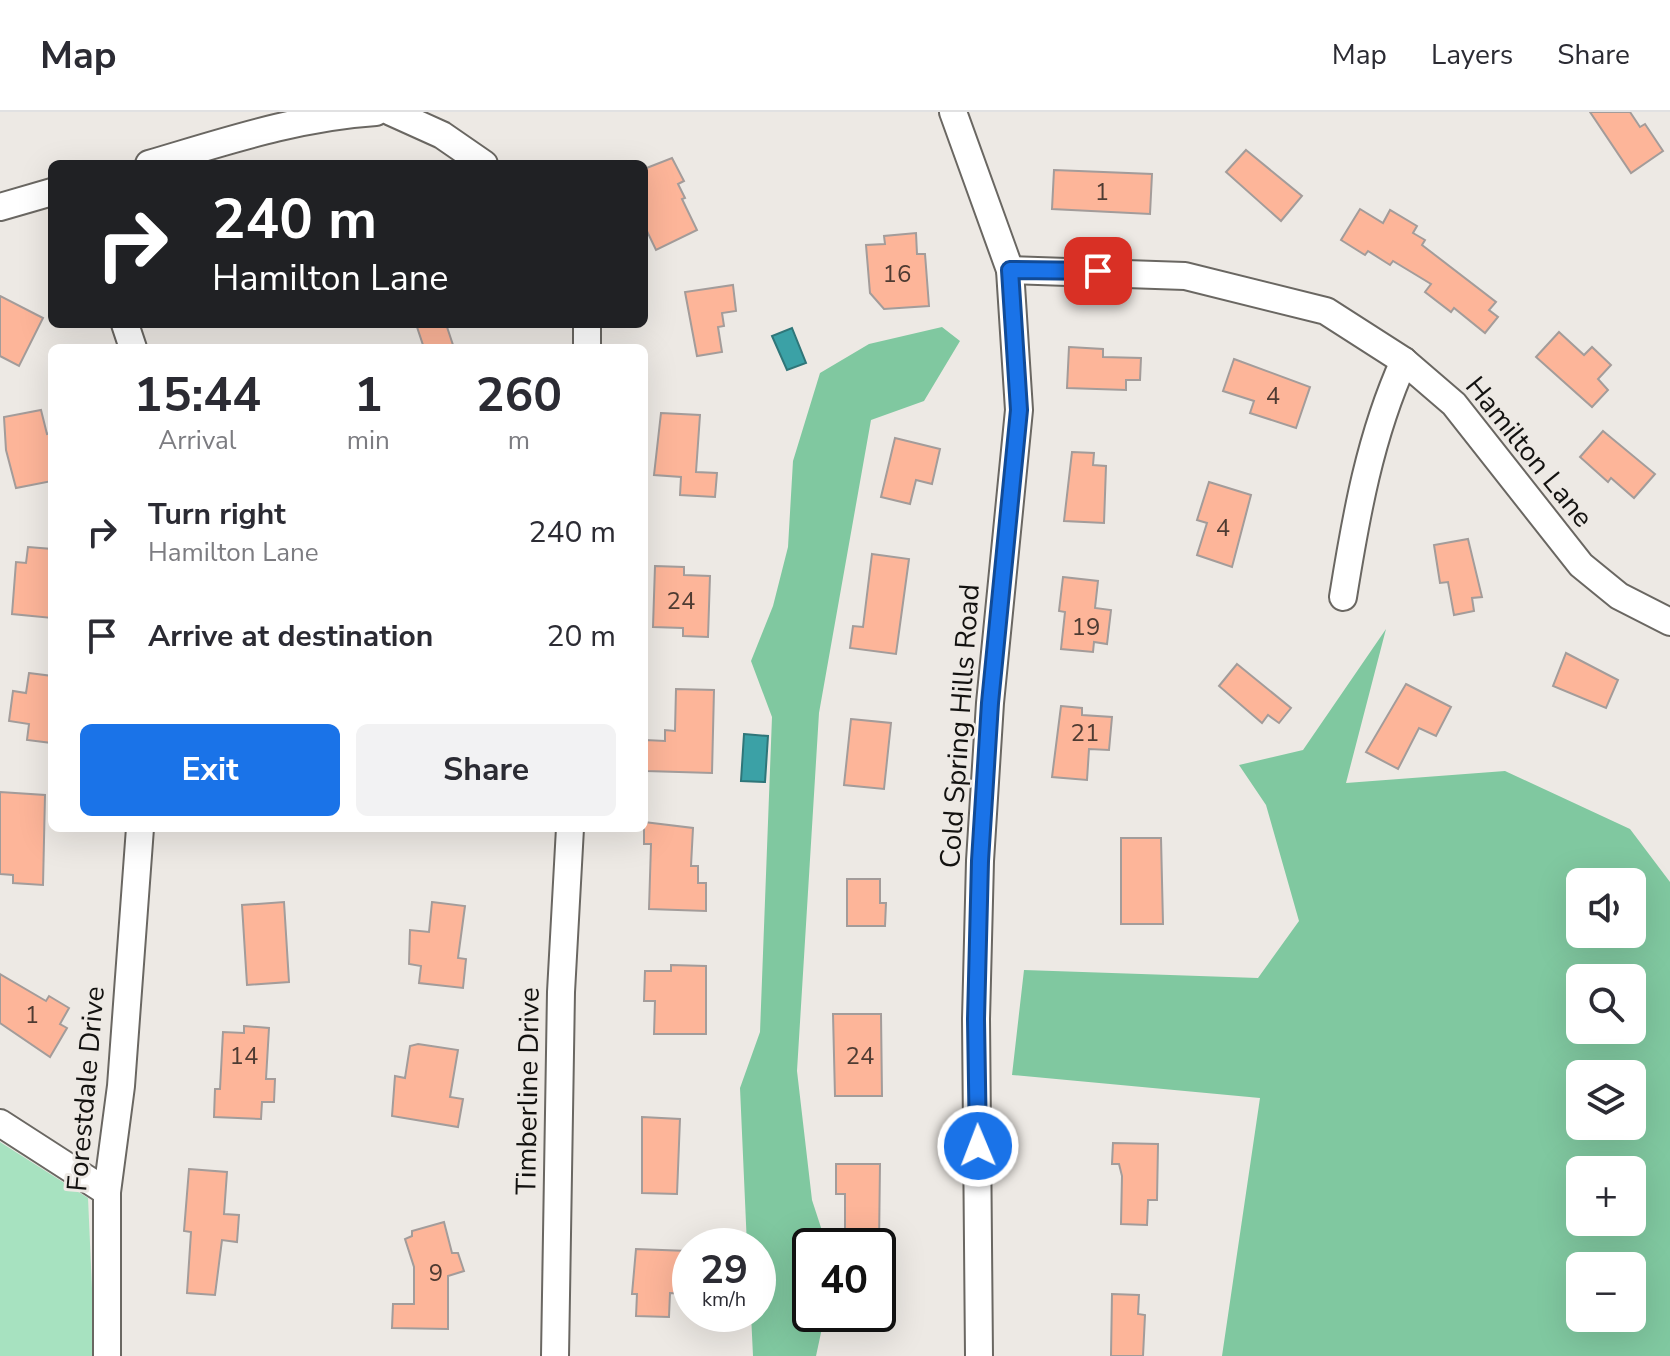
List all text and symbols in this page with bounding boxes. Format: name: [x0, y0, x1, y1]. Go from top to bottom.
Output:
text: Map: [40, 30, 117, 81]
text: Map: [1332, 36, 1387, 74]
text: Layers: [1431, 36, 1513, 74]
text: Share: [1557, 36, 1630, 74]
house number: 1: [1095, 176, 1109, 208]
text: 240 m: [212, 181, 377, 258]
icon: right: [80, 192, 184, 296]
pin: [1064, 237, 1132, 305]
icon: arrive: [1076, 249, 1120, 293]
text: Hamilton Lane: [212, 254, 448, 303]
house number: 16: [883, 258, 911, 290]
text: 15:44: [134, 362, 261, 428]
text: 1: [354, 362, 383, 428]
text: 260: [476, 362, 562, 428]
street label: Hamilton Lane: [1456, 369, 1602, 535]
house number: 4: [1266, 380, 1280, 412]
text: Arrival: [158, 423, 237, 458]
text: min: [347, 423, 390, 458]
text: m: [508, 423, 530, 458]
text: Turn right: [148, 494, 286, 535]
icon: right: [80, 510, 124, 554]
text: 240 m: [529, 512, 616, 553]
house number: 4: [1216, 512, 1230, 544]
text: Hamilton Lane: [148, 535, 319, 570]
street label: Cold Spring Hills Road: [931, 583, 989, 869]
house number: 24: [667, 585, 695, 617]
house number: 19: [1072, 611, 1100, 643]
icon: arrive: [80, 614, 124, 658]
text: Arrive at destination: [148, 616, 433, 657]
text: 20 m: [547, 616, 616, 657]
house number: 21: [1071, 717, 1099, 749]
button: Exit: [80, 724, 340, 816]
button: Share: [356, 724, 616, 816]
map controls: [1566, 868, 1646, 1332]
button: sound: [1566, 868, 1646, 948]
button: search: [1566, 964, 1646, 1044]
street label: Forestdale Drive: [58, 985, 114, 1193]
street label: Timberline Drive: [507, 987, 549, 1195]
house number: 1: [25, 999, 39, 1031]
house number: 14: [230, 1040, 258, 1072]
house number: 24: [846, 1040, 874, 1072]
button: layers: [1566, 1060, 1646, 1140]
position arrow: [936, 1104, 1020, 1188]
button: +: [1566, 1156, 1646, 1236]
speed limit sign: 40: [792, 1228, 896, 1332]
text: 29: [700, 1243, 748, 1297]
button: −: [1566, 1252, 1646, 1332]
house number: 9: [429, 1257, 443, 1289]
text: km/h: [702, 1286, 746, 1313]

